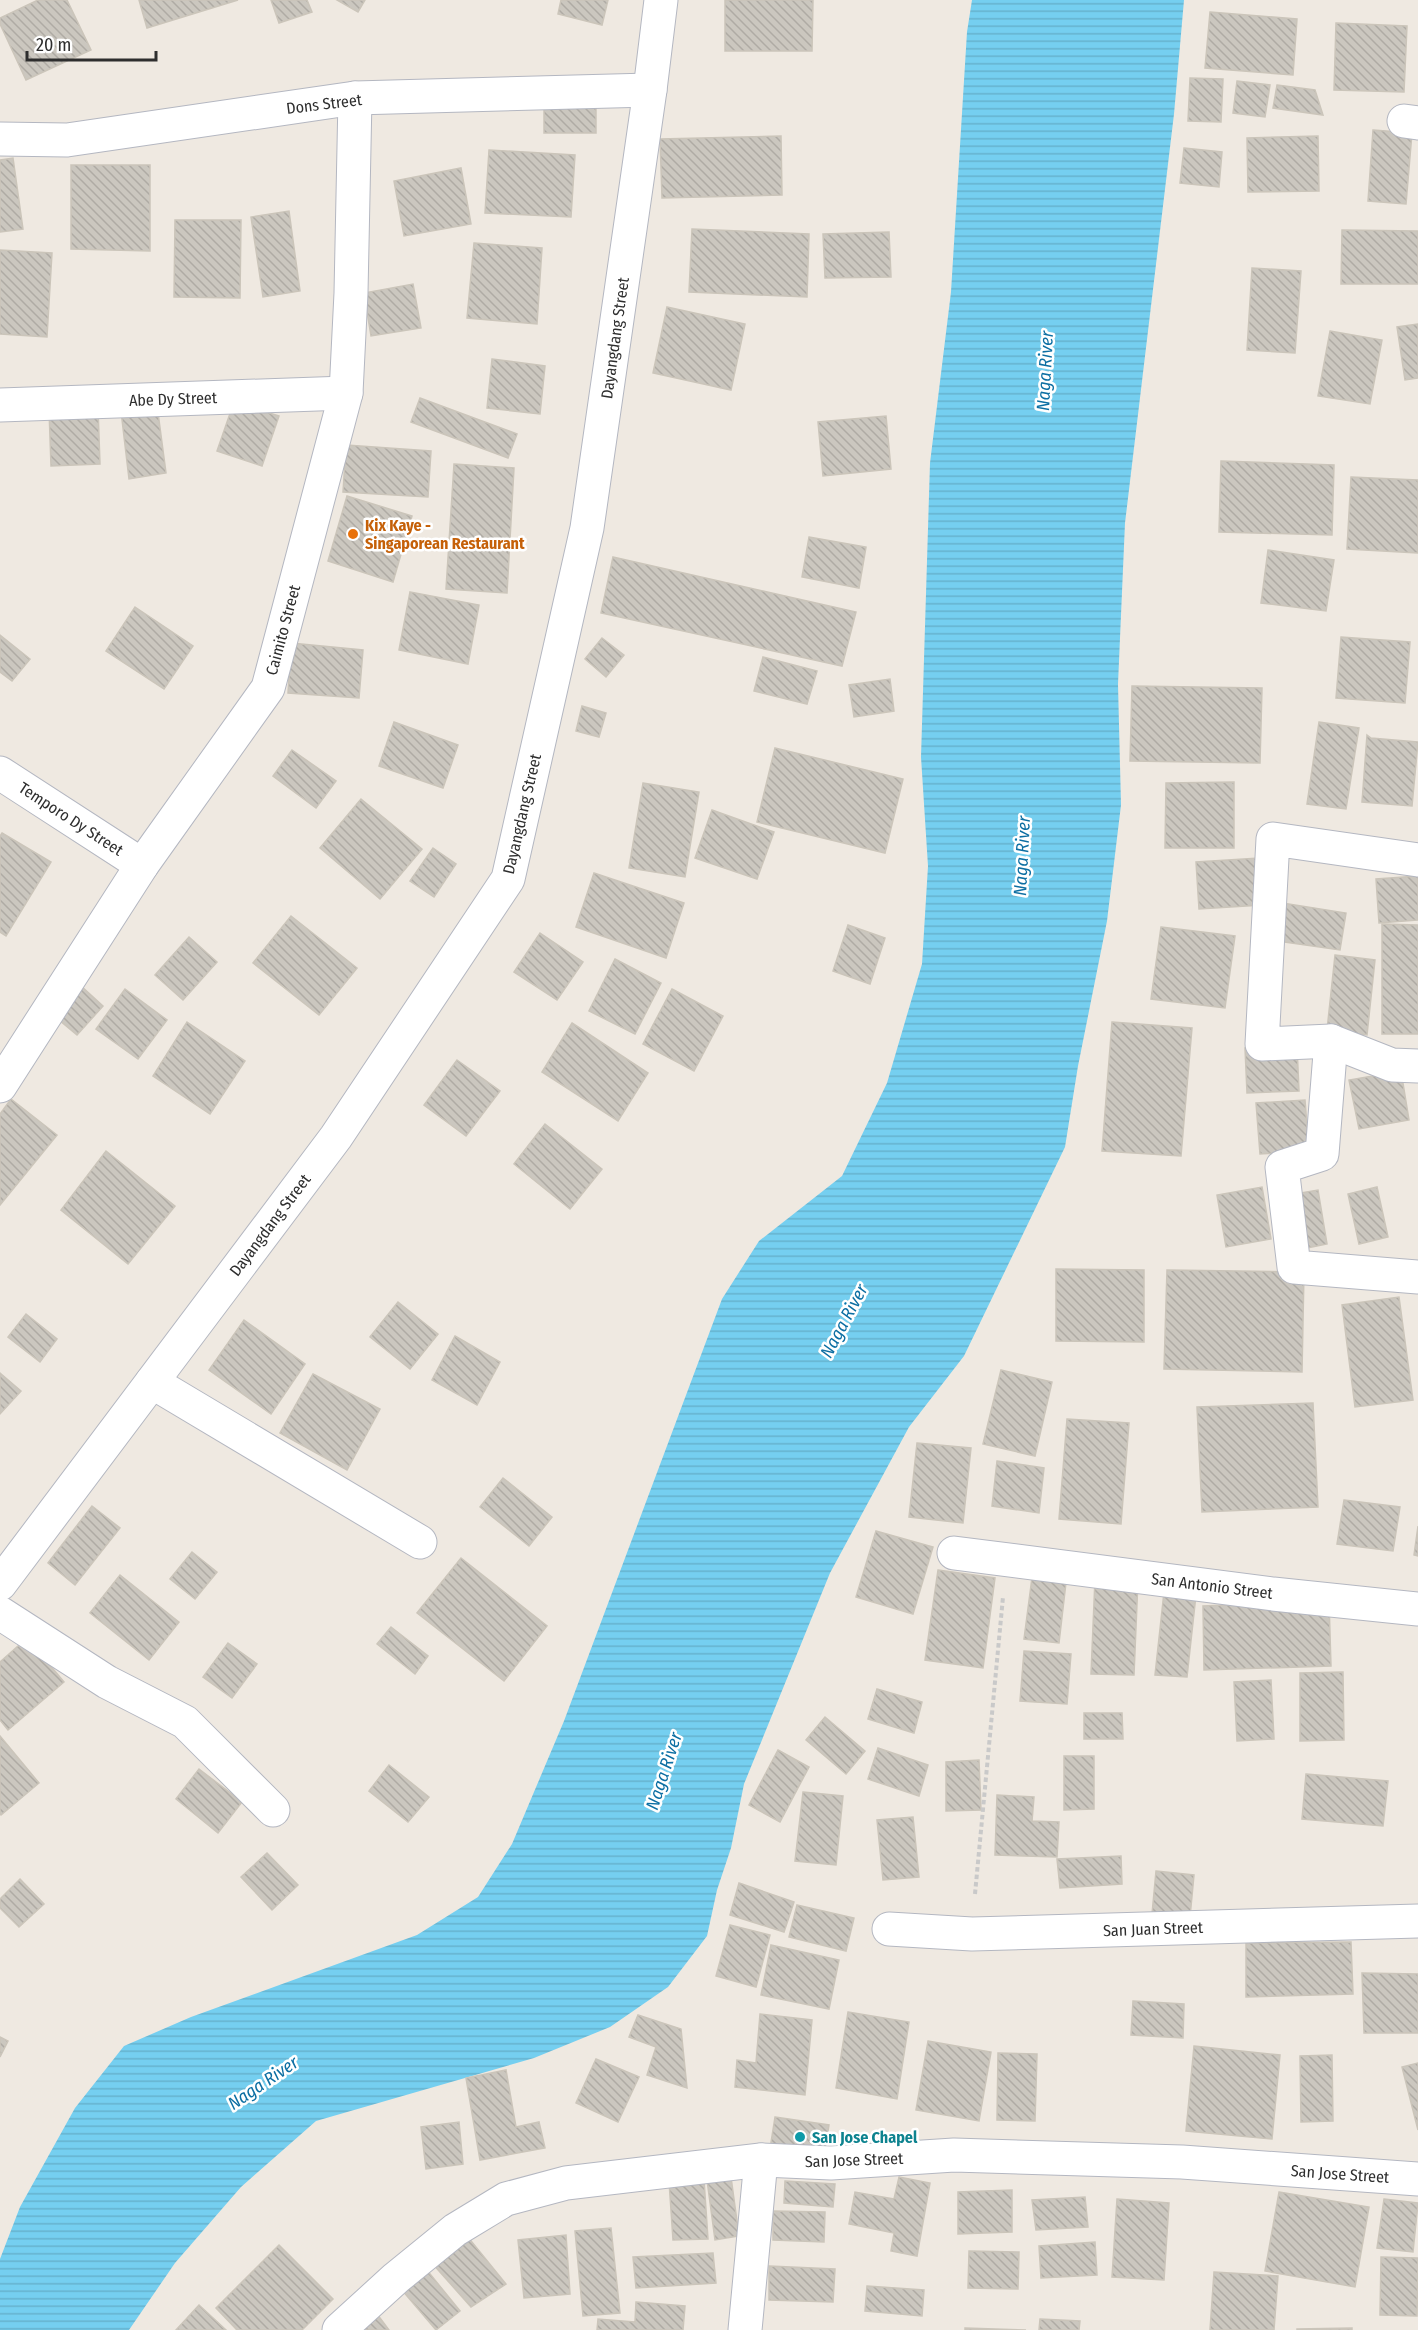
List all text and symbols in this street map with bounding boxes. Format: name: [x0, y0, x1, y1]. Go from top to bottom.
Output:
scale bar: [27, 24, 156, 62]
text: 20 m: [36, 34, 71, 56]
street label: Dons Street: [285, 90, 364, 118]
street label: Dayangdang Street: [597, 275, 633, 400]
water label: Naga River: [1032, 330, 1058, 412]
street label: Abe Dy Street: [129, 388, 218, 410]
place label: Kix Kaye - Singaporean Restaurant: [365, 516, 525, 553]
marker: Kix Kaye - Singaporean Restaurant: [346, 527, 360, 541]
street label: Caimito Street: [262, 582, 304, 677]
street label: Dayangdang Street: [499, 751, 545, 876]
street label: Temporo Dy Street: [15, 778, 127, 860]
water label: Naga River: [1009, 815, 1035, 897]
street label: Dayangdang Street: [226, 1170, 315, 1280]
water label: Naga River: [815, 1280, 873, 1362]
street label: San Antonio Street: [1150, 1569, 1275, 1603]
water label: Naga River: [641, 1729, 687, 1813]
street label: San Juan Street: [1103, 1918, 1204, 1940]
water label: Naga River: [224, 2051, 303, 2115]
place label: San Jose Chapel: [812, 2128, 918, 2147]
marker: San Jose Chapel: [793, 2130, 807, 2144]
street label: San Jose Street: [804, 2149, 904, 2171]
street label: San Jose Street: [1290, 2161, 1391, 2187]

